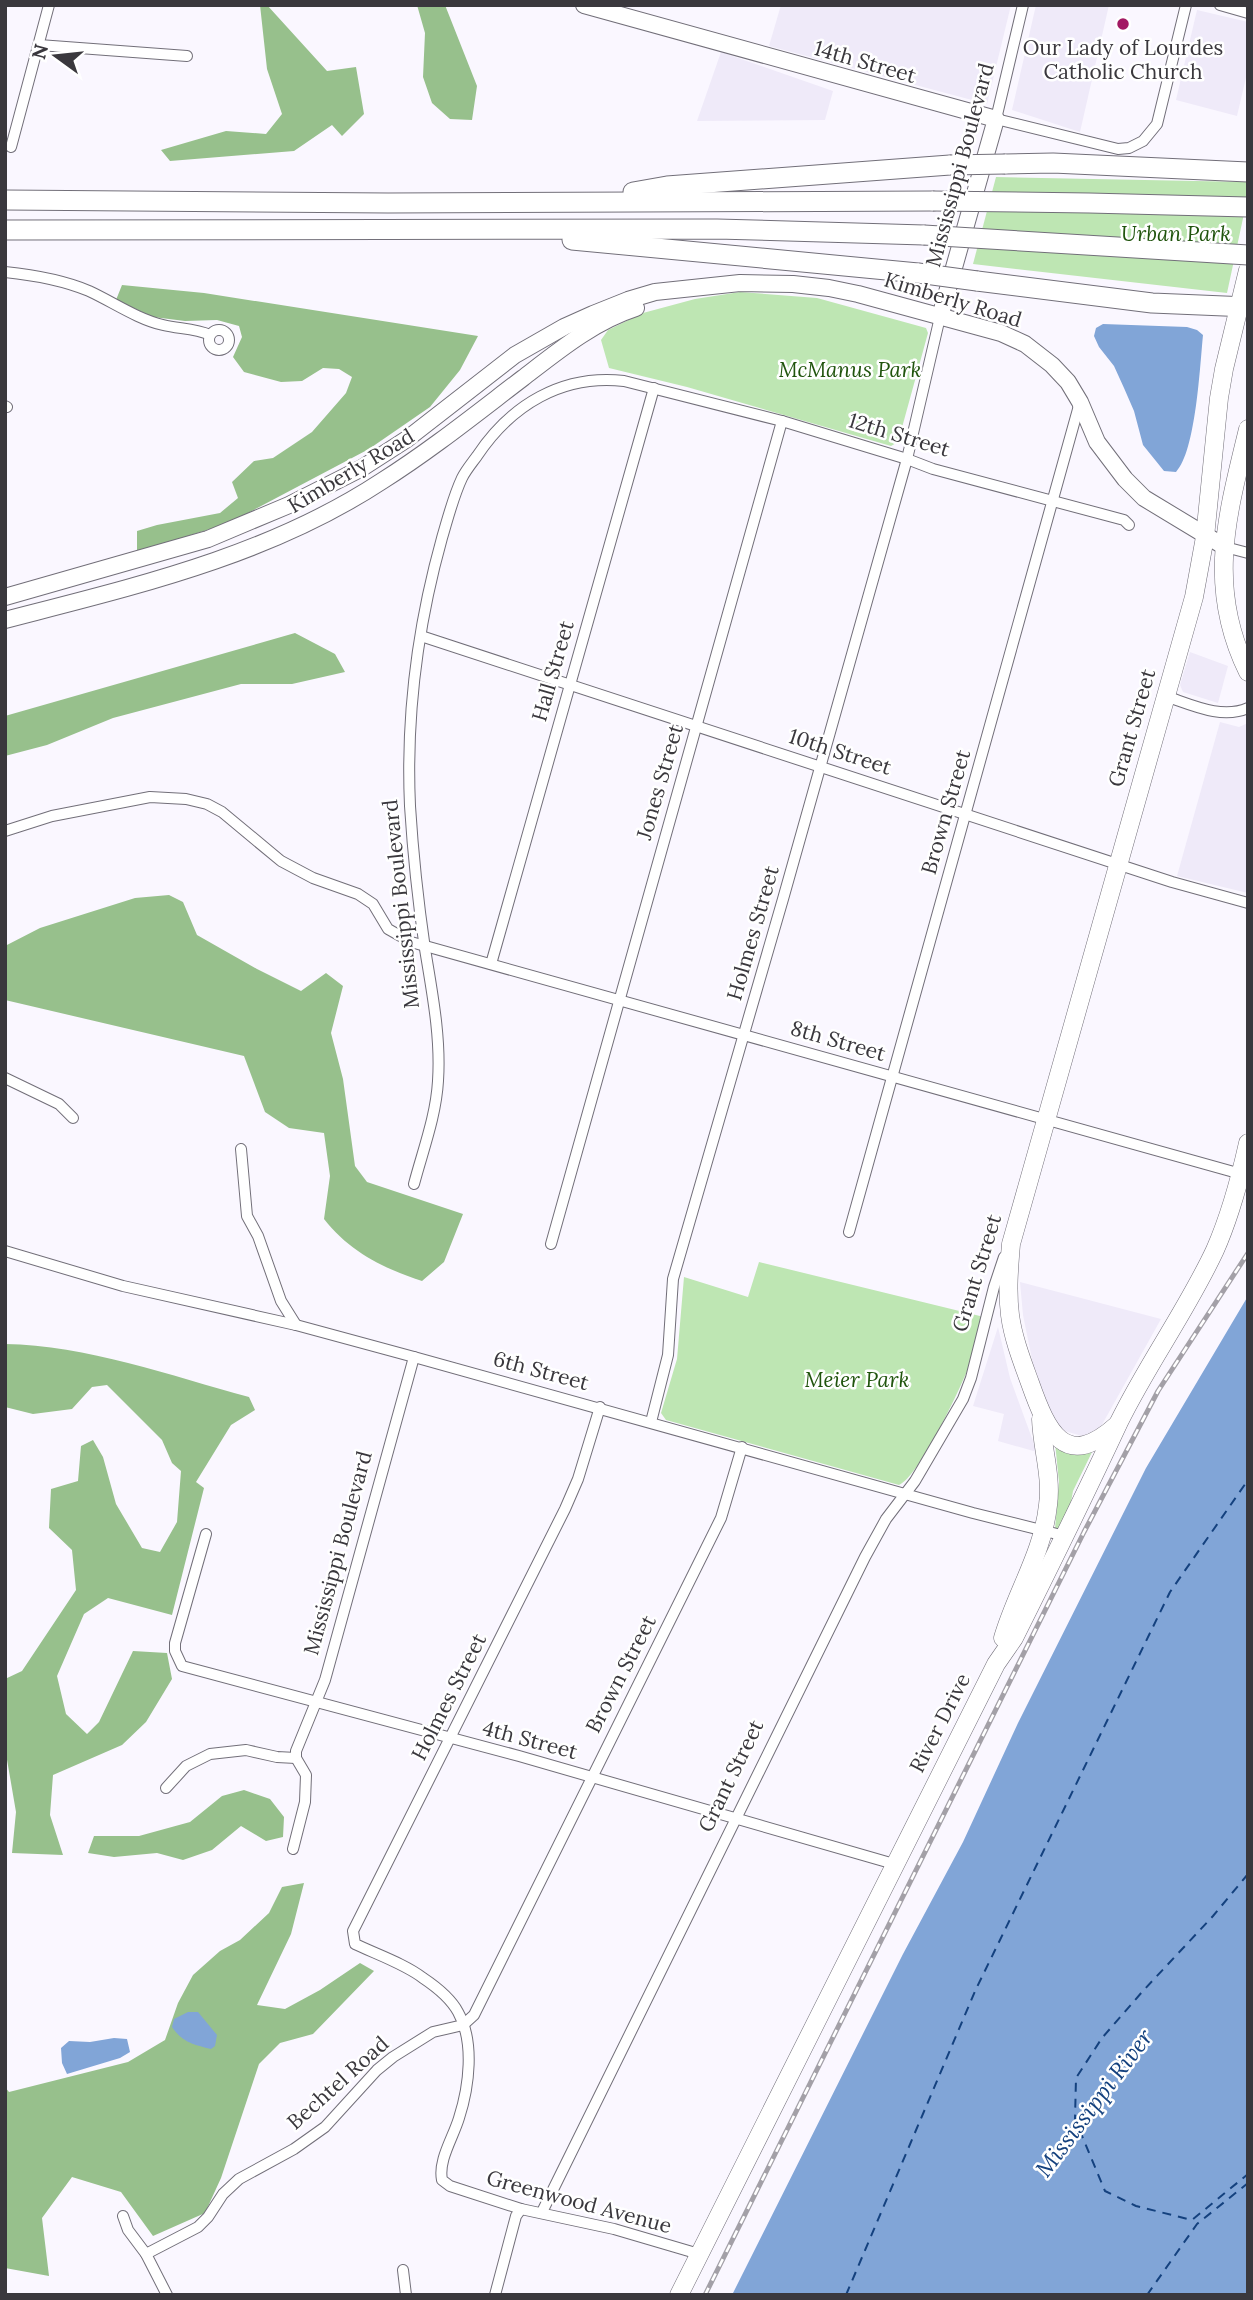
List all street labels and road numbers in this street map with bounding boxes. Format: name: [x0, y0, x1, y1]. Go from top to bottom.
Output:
street label: 14th Street: [811, 34, 920, 89]
street label: Mississippi Boulevard: [919, 60, 1000, 270]
street label: Kimberly Road: [881, 266, 1025, 333]
street label: 12th Street: [845, 406, 954, 463]
street label: Kimberly Road: [283, 422, 419, 519]
street label: Hall Street: [525, 617, 580, 724]
street label: Grant Street: [1102, 665, 1161, 790]
street label: Jones Street: [630, 720, 689, 844]
street label: 10th Street: [785, 722, 896, 781]
street label: Brown Street: [915, 746, 976, 877]
street label: Mississippi Boulevard: [376, 798, 425, 1010]
street label: Holmes Street: [720, 862, 785, 1003]
street label: 8th Street: [788, 1014, 890, 1067]
street label: Grant Street: [946, 1210, 1007, 1335]
street label: 6th Street: [490, 1345, 593, 1396]
street label: Mississippi Boulevard: [297, 1448, 378, 1658]
street label: Brown Street: [579, 1610, 662, 1737]
street label: Holmes Street: [405, 1628, 492, 1765]
street label: River Drive: [903, 1668, 976, 1777]
street label: 4th Street: [480, 1714, 581, 1765]
street label: Grant Street: [692, 1714, 770, 1836]
street label: Bechtel Road: [281, 2030, 394, 2135]
street label: Greenwood Avenue: [484, 2164, 675, 2239]

